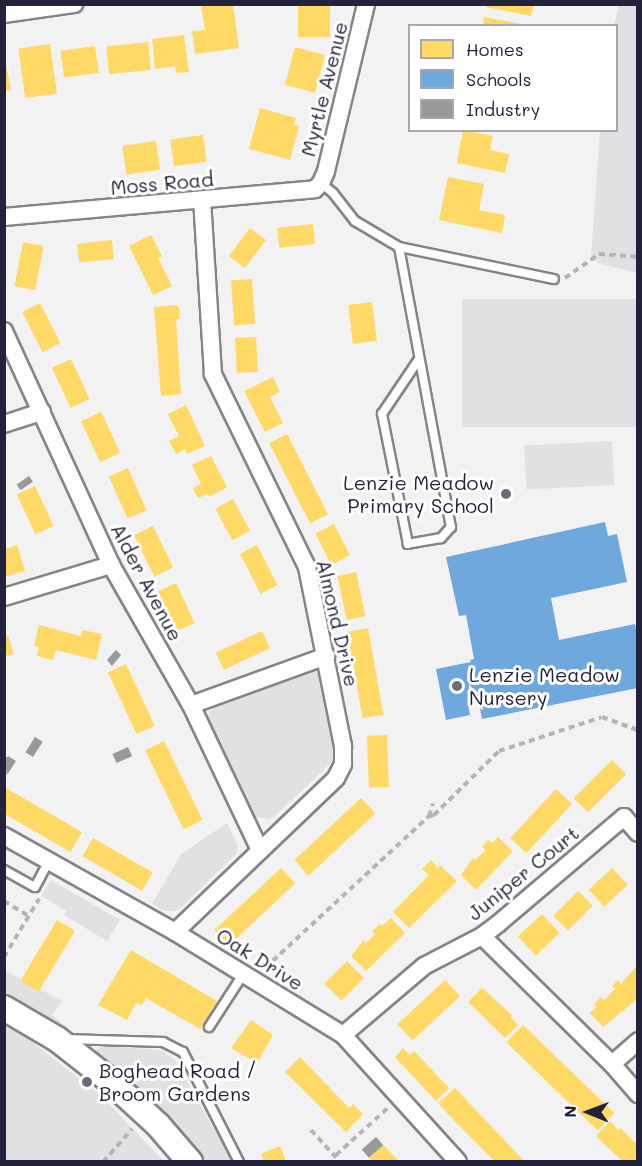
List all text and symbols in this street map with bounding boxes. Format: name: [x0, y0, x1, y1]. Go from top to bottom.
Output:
street label: Myrtle Avenue: [296, 19, 352, 159]
legend: [408, 24, 618, 132]
text: Homes: [466, 37, 524, 61]
text: Schools: [466, 67, 531, 91]
text: Industry: [466, 97, 540, 121]
street label: Moss Road: [109, 167, 215, 199]
place label: Lenzie Meadow Primary School: [343, 470, 494, 517]
marker: Lenzie Meadow Primary School: [499, 487, 513, 501]
street label: Alder Avenue: [106, 519, 188, 645]
street label: Almond Drive: [312, 557, 364, 689]
place label: Lenzie Meadow Nursery: [469, 662, 620, 709]
marker: Lenzie Meadow Nursery: [450, 679, 464, 693]
street label: Juniper Court: [463, 821, 583, 925]
street label: Oak Drive: [212, 923, 308, 995]
place label: Boghead Road / Broom Gardens: [99, 1058, 257, 1105]
marker: Boghead Road / Broom Gardens: [80, 1075, 94, 1089]
north arrow: [558, 1082, 618, 1142]
text: N: [559, 1105, 580, 1118]

